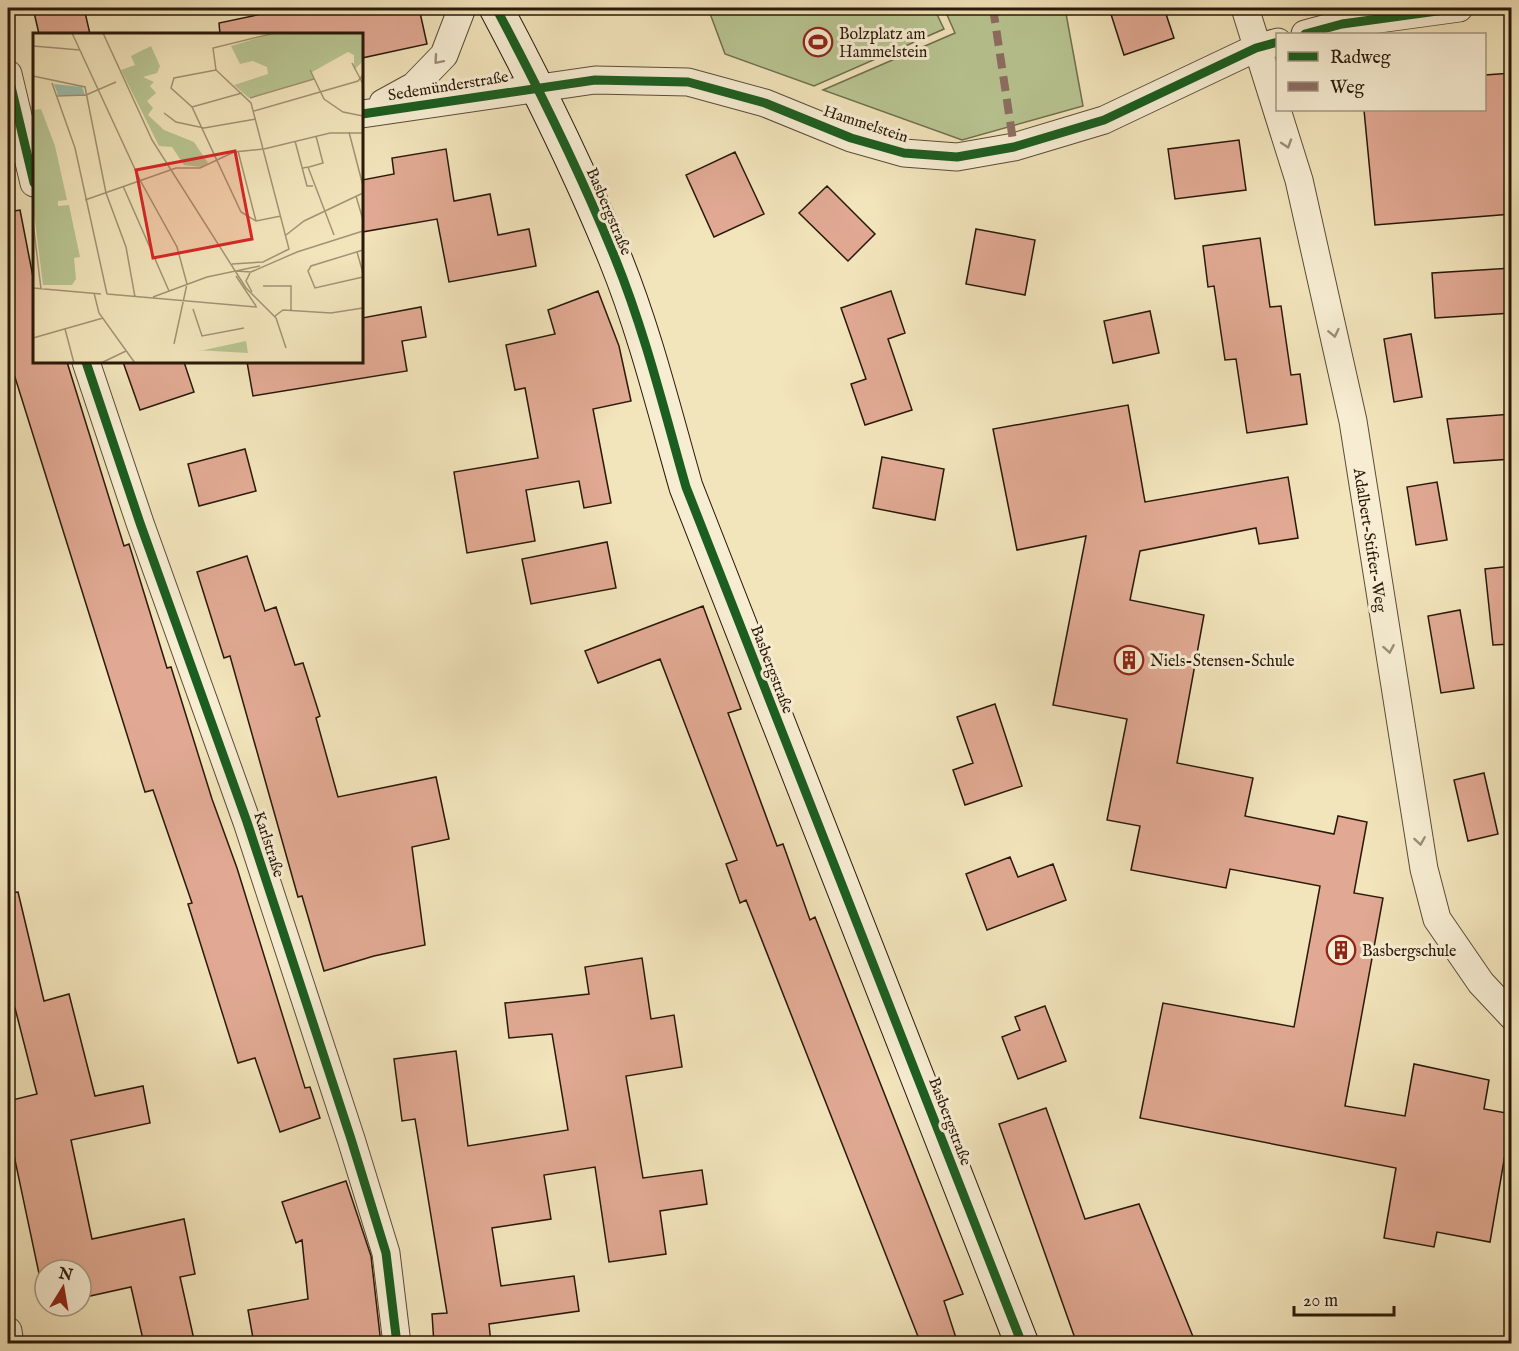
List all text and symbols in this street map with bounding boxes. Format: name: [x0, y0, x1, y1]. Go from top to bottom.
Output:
place label: Bolzplatz am Hammelstein: [839, 25, 928, 63]
sports icon: Bolzplatz am Hammelstein: [802, 26, 834, 58]
inset map: [33, 33, 363, 363]
legend: [1276, 33, 1486, 111]
text: Radweg: [1330, 47, 1391, 70]
one-way arrow: [434, 53, 445, 64]
street label: Sedemünderstraße: [387, 68, 510, 106]
text: Weg: [1330, 77, 1365, 100]
street label: Hammelstein: [820, 102, 911, 148]
one-way arrow: [1280, 138, 1292, 149]
street label: Basbergstraße: [581, 165, 636, 259]
one-way arrow: [1327, 327, 1340, 337]
street label: Adalbert-Stifter-Weg: [1348, 466, 1390, 614]
street label: Basbergstraße: [745, 623, 797, 717]
one-way arrow: [1382, 643, 1395, 653]
building icon: Niels-Stensen-Schule: [1113, 644, 1145, 676]
place label: Niels-Stensen-Schule: [1150, 652, 1295, 672]
street label: Karlstraße: [248, 809, 288, 880]
one-way arrow: [1413, 837, 1425, 846]
building icon: Basbergschule: [1325, 934, 1357, 966]
place label: Basbergschule: [1362, 942, 1456, 962]
street label: Basbergstraße: [923, 1075, 975, 1169]
north arrow: [33, 1258, 93, 1318]
text: N: [56, 1264, 74, 1286]
scale bar: [1294, 1279, 1394, 1317]
text: 20 m: [1303, 1290, 1338, 1313]

